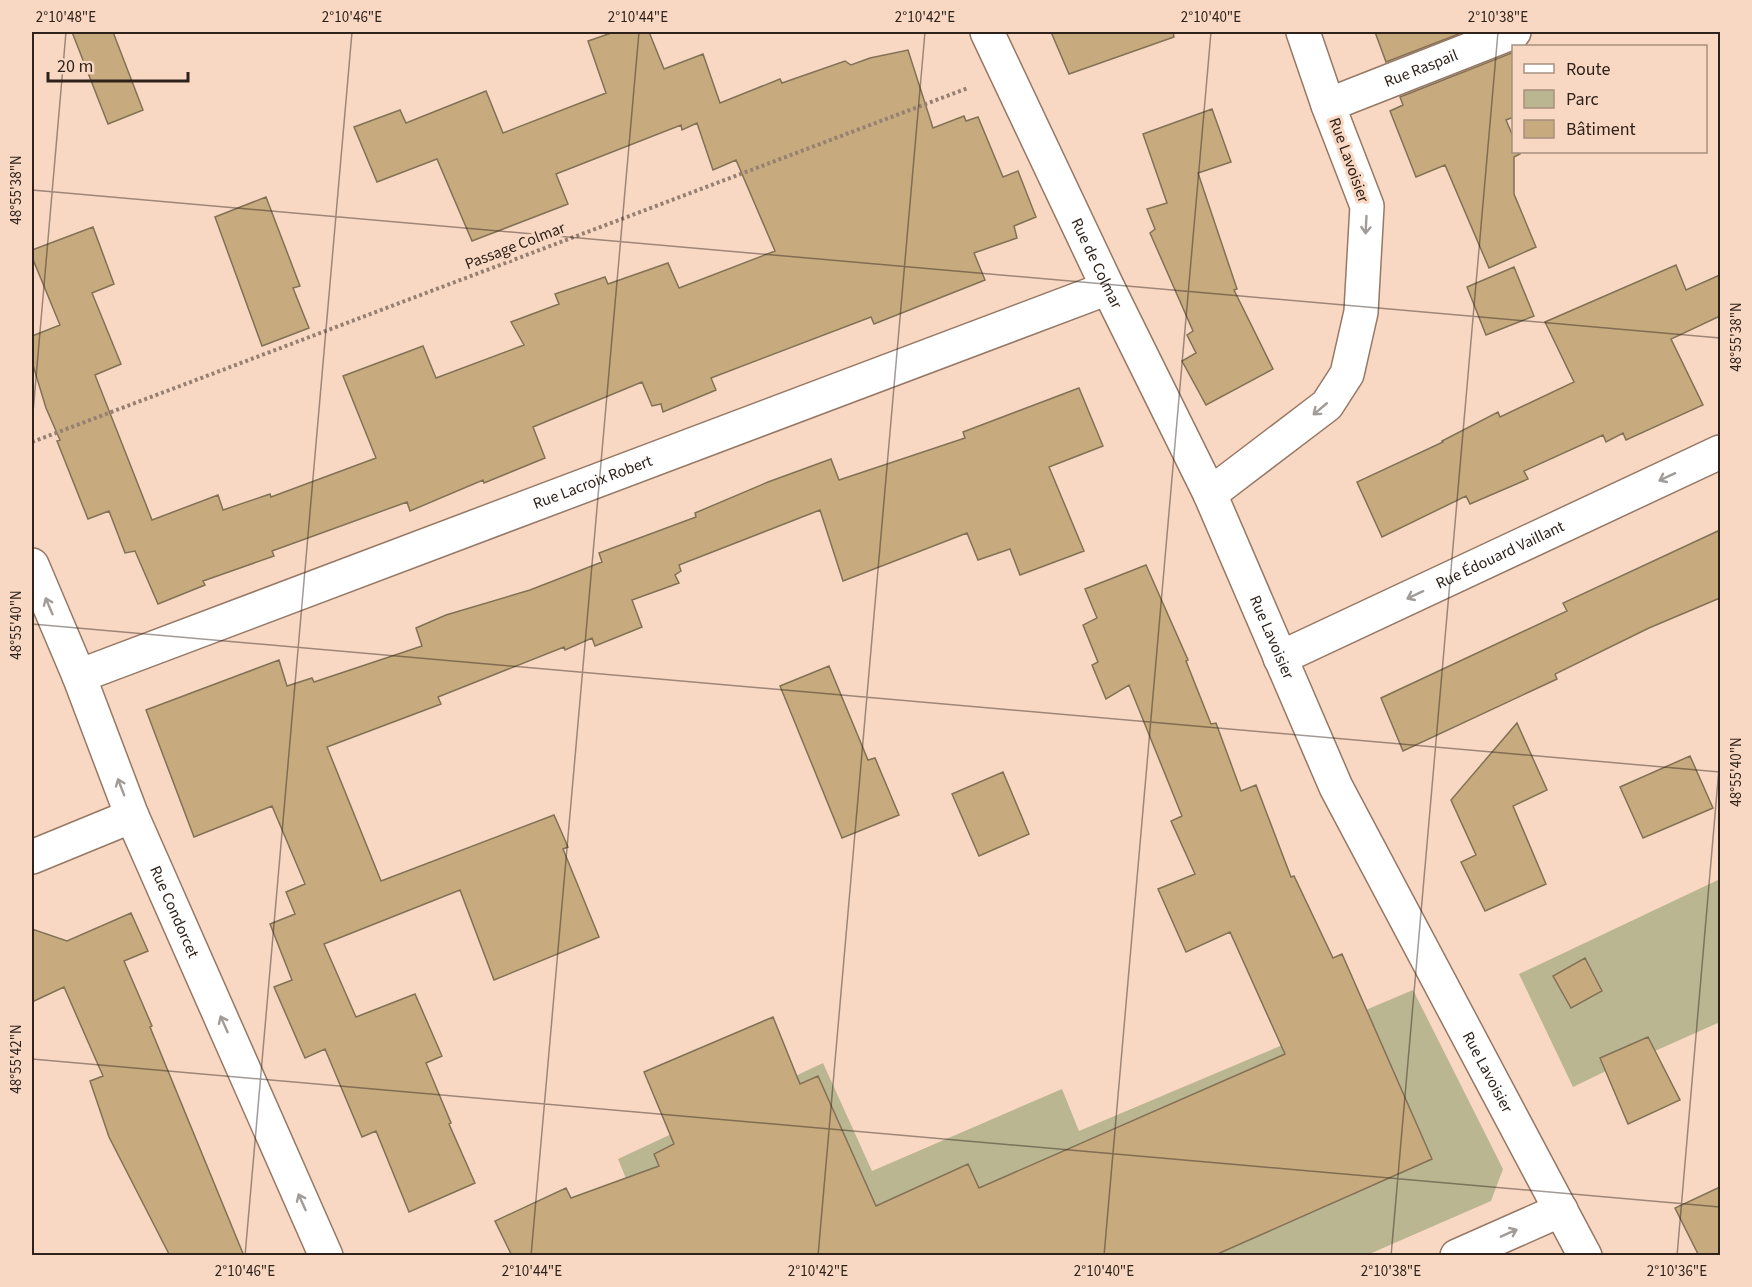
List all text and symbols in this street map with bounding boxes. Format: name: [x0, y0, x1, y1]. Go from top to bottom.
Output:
text: 2°10'48"E: [36, 7, 96, 28]
text: 2°10'46"E: [322, 7, 382, 28]
text: 2°10'44"E: [608, 7, 668, 28]
text: 2°10'42"E: [895, 7, 955, 28]
text: 2°10'40"E: [1181, 7, 1241, 28]
text: 2°10'38"E: [1468, 7, 1528, 28]
street label: Rue Raspail: [1381, 44, 1461, 93]
scale bar: [48, 45, 188, 83]
legend: [1512, 45, 1707, 153]
text: 20 m: [57, 54, 93, 79]
text: Route: [1566, 57, 1610, 82]
text: Parc: [1566, 87, 1599, 112]
street label: Rue Lavoisier: [1323, 114, 1375, 206]
text: Bâtiment: [1566, 117, 1636, 142]
text: 48°55'38"N: [6, 155, 27, 225]
street label: Rue de Colmar: [1066, 215, 1128, 313]
one-way arrow: [1360, 215, 1371, 235]
street label: Passage Colmar: [462, 217, 569, 275]
text: 48°55'38"N: [1726, 302, 1747, 372]
one-way arrow: [1312, 403, 1328, 416]
street label: Rue Lacroix Robert: [530, 450, 656, 515]
one-way arrow: [1659, 472, 1677, 484]
street label: Rue Édouard Vaillant: [1432, 515, 1568, 594]
text: 48°55'40"N: [6, 590, 27, 660]
one-way arrow: [1406, 590, 1424, 602]
street label: Rue Lavoisier: [1244, 592, 1299, 683]
one-way arrow: [43, 597, 54, 616]
text: 48°55'40"N: [1726, 737, 1747, 807]
one-way arrow: [115, 778, 126, 797]
street label: Rue Condorcet: [144, 862, 204, 962]
one-way arrow: [217, 1015, 229, 1033]
text: 48°55'42"N: [6, 1024, 27, 1094]
street label: Rue Lavoisier: [1457, 1028, 1518, 1117]
one-way arrow: [296, 1193, 307, 1211]
one-way arrow: [1500, 1227, 1518, 1238]
text: 2°10'46"E: [215, 1261, 275, 1282]
text: 2°10'44"E: [502, 1261, 562, 1282]
text: 2°10'42"E: [788, 1261, 848, 1282]
text: 2°10'40"E: [1074, 1261, 1134, 1282]
text: 2°10'38"E: [1361, 1261, 1421, 1282]
text: 2°10'36"E: [1647, 1261, 1707, 1282]

